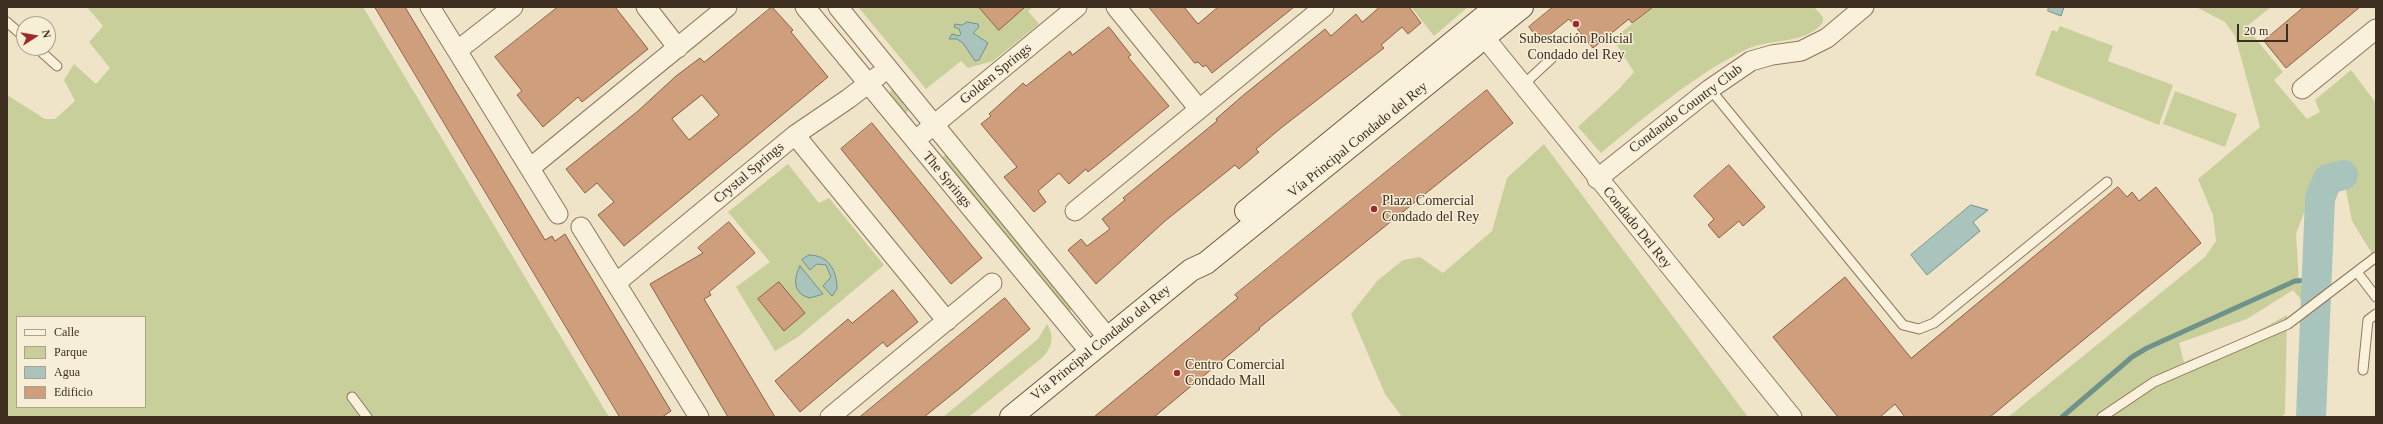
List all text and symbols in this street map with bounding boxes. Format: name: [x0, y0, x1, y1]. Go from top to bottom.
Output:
north arrow: [16, 16, 56, 56]
scale bar: [2239, 16, 2290, 42]
marker: Subestación Policial Condado del Rey: [1571, 19, 1581, 29]
text: 20 m: [2244, 24, 2268, 38]
text: N: [40, 29, 53, 39]
place label: Subestación Policial Condado del Rey: [1519, 31, 1633, 64]
street label: Golden Springs: [957, 40, 1035, 108]
street label: Condando Country Club: [1626, 61, 1746, 157]
street label: Vía Principal Condado del Rey: [1285, 78, 1431, 202]
street label: Crystal Springs: [710, 139, 788, 207]
street label: The Springs: [919, 149, 975, 211]
street label: Condado Del Rey: [1599, 184, 1675, 272]
place label: Plaza Comercial Condado del Rey: [1382, 193, 1479, 226]
marker: Plaza Comercial Condado del Rey: [1369, 204, 1379, 214]
street label: Vía Principal Condado del Rey: [1028, 281, 1174, 405]
legend: [16, 316, 146, 408]
text: Calle: [54, 325, 79, 339]
text: Parque: [54, 345, 87, 359]
place label: Centro Comercial Condado Mall: [1185, 357, 1285, 390]
text: Agua: [54, 365, 80, 379]
marker: Centro Comercial Condado Mall: [1172, 368, 1182, 378]
text: Edificio: [54, 385, 93, 399]

